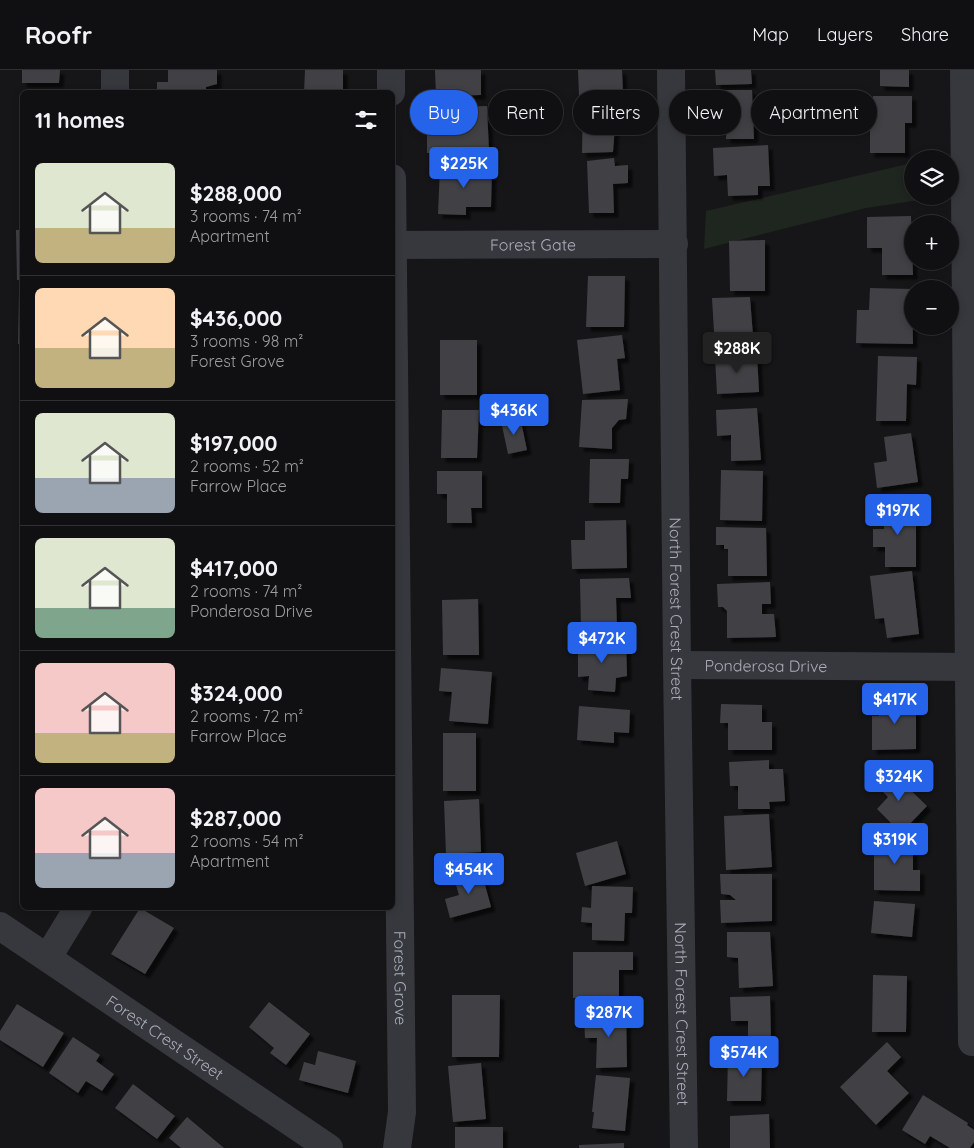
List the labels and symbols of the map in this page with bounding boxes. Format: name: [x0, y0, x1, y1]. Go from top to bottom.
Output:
pin: $225K: [429, 146, 499, 189]
street label: Forest Gate: [490, 234, 576, 255]
pin: $288K: [702, 332, 772, 374]
pin: $436K: [479, 394, 549, 436]
pin: $197K: [863, 494, 933, 536]
street label: North Forest Crest Street: [666, 517, 688, 701]
pin: $472K: [567, 622, 637, 664]
street label: Ponderosa Drive: [705, 655, 827, 676]
pin: $417K: [860, 682, 930, 725]
pin: $324K: [864, 760, 934, 802]
pin: $319K: [860, 822, 930, 865]
pin: $454K: [434, 852, 504, 895]
street label: North Forest Crest Street: [671, 922, 693, 1106]
street label: Forest Grove: [390, 931, 411, 1025]
street label: Forest Crest Street: [103, 991, 227, 1084]
pin: $287K: [574, 996, 644, 1038]
pin: $574K: [709, 1036, 779, 1078]

